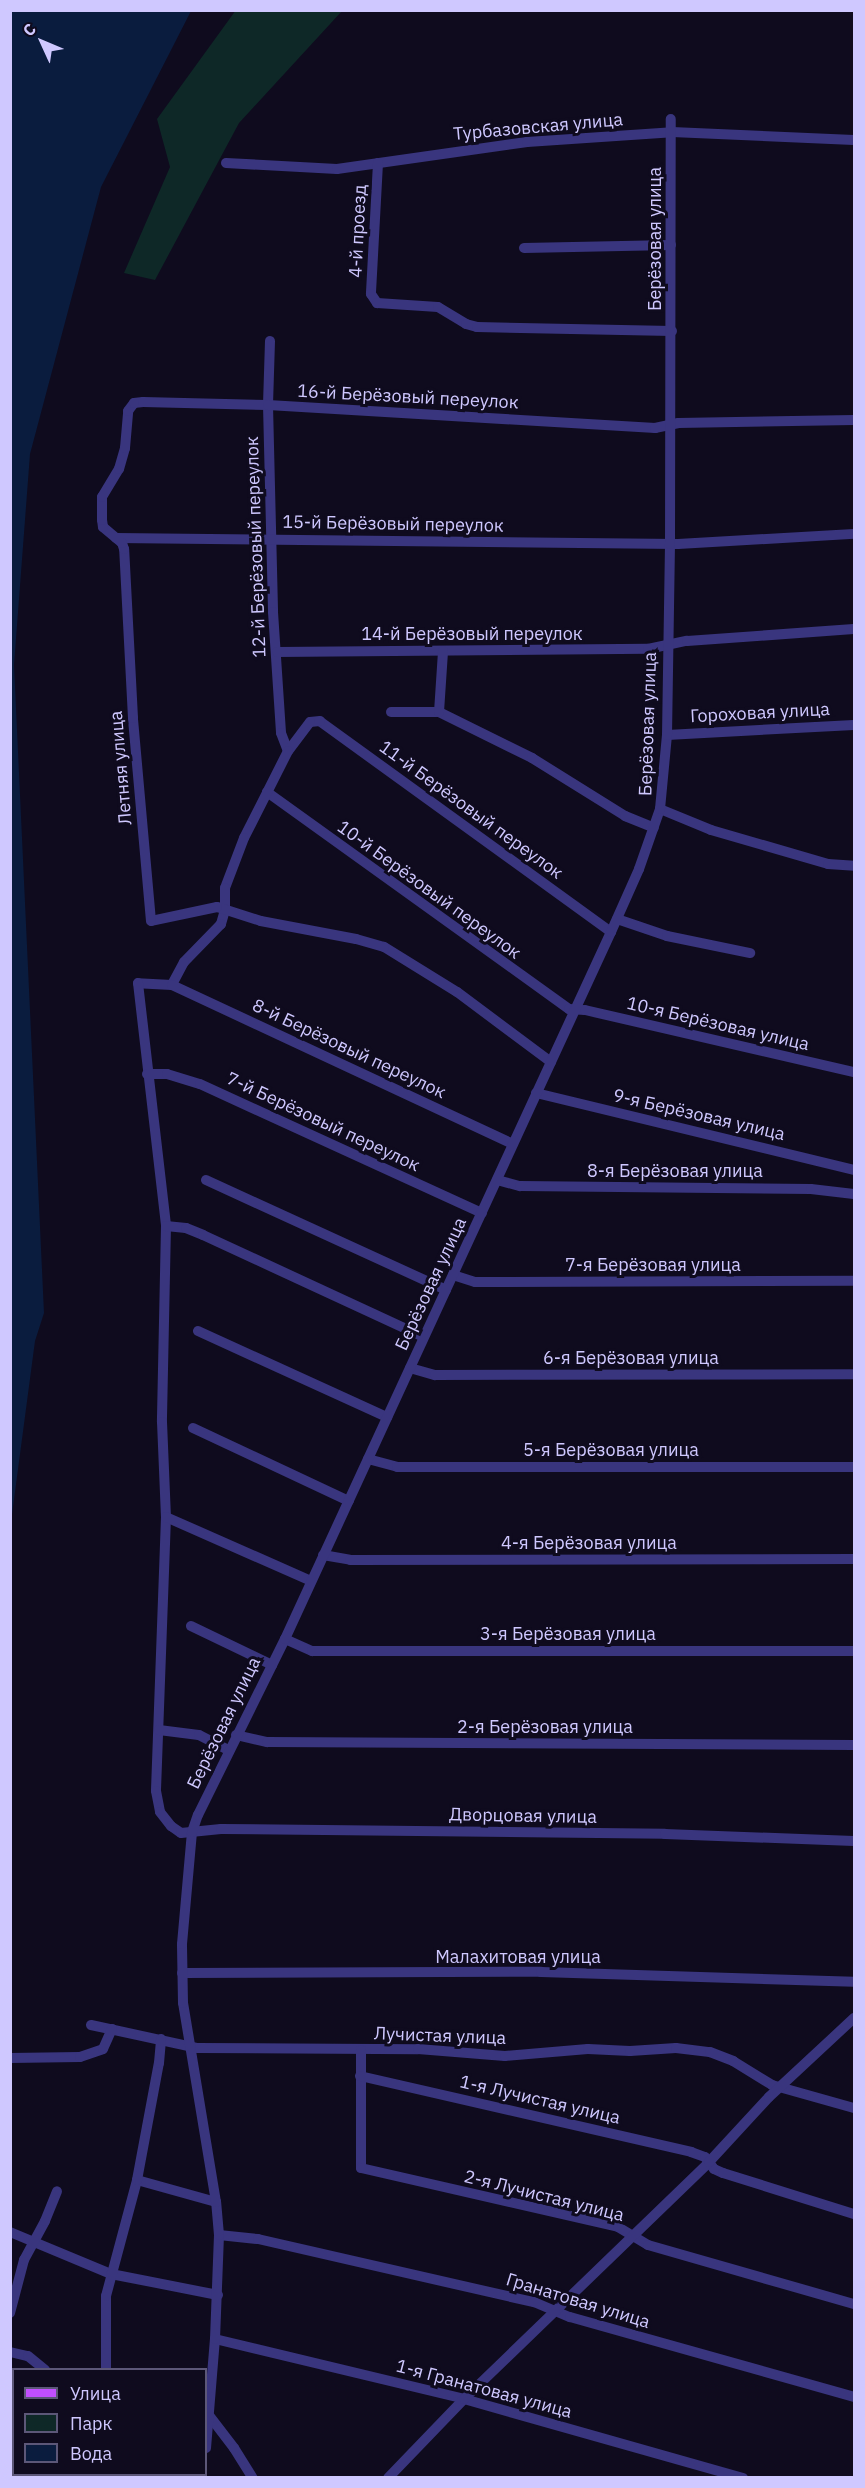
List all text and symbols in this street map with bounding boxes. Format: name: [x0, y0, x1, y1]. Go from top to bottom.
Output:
north arrow: [12, 12, 72, 72]
text: С: [18, 19, 40, 40]
street label: Турбазовская улица: [452, 109, 624, 145]
street label: Берёзовая улица: [644, 167, 666, 311]
street label: 4-й проезд: [345, 184, 371, 278]
street label: 16-й Берёзовый переулок: [297, 380, 519, 414]
street label: 12-й Берёзовый переулок: [241, 436, 271, 658]
street label: 15-й Берёзовый переулок: [282, 511, 504, 537]
street label: 14-й Берёзовый переулок: [361, 623, 583, 645]
street label: Берёзовая улица: [635, 652, 661, 796]
street label: Гороховая улица: [690, 699, 830, 727]
street label: Летняя улица: [105, 710, 137, 826]
street label: 11-й Берёзовый переулок: [375, 736, 567, 884]
street label: 10-й Берёзовый переулок: [333, 816, 525, 964]
street label: 10-я Берёзовая улица: [625, 992, 811, 1056]
street label: 8-й Берёзовый переулок: [249, 995, 449, 1103]
street label: 7-й Берёзовый переулок: [223, 1068, 423, 1176]
street label: 9-я Берёзовая улица: [611, 1085, 787, 1145]
street label: 8-я Берёзовая улица: [587, 1160, 763, 1182]
street label: Берёзовая улица: [391, 1214, 471, 1354]
street label: 7-я Берёзовая улица: [565, 1254, 741, 1276]
street label: 6-я Берёзовая улица: [543, 1347, 719, 1369]
street label: 5-я Берёзовая улица: [523, 1439, 699, 1461]
street label: 4-я Берёзовая улица: [501, 1532, 677, 1554]
street label: 3-я Берёзовая улица: [480, 1623, 656, 1645]
street label: Берёзовая улица: [183, 1654, 265, 1792]
street label: 2-я Берёзовая улица: [457, 1716, 633, 1738]
street label: Дворцовая улица: [449, 1804, 597, 1828]
street label: Малахитовая улица: [435, 1946, 601, 1968]
street label: Лучистая улица: [374, 2023, 506, 2049]
street label: 1-я Лучистая улица: [458, 2071, 622, 2129]
street label: 2-я Лучистая улица: [462, 2166, 626, 2226]
street label: Гранатовая улица: [503, 2269, 653, 2333]
street label: 1-я Гранатовая улица: [394, 2355, 574, 2423]
legend: [12, 2368, 207, 2476]
text: Улица: [70, 2382, 121, 2405]
text: Парк: [70, 2412, 112, 2435]
text: Вода: [70, 2442, 112, 2465]

